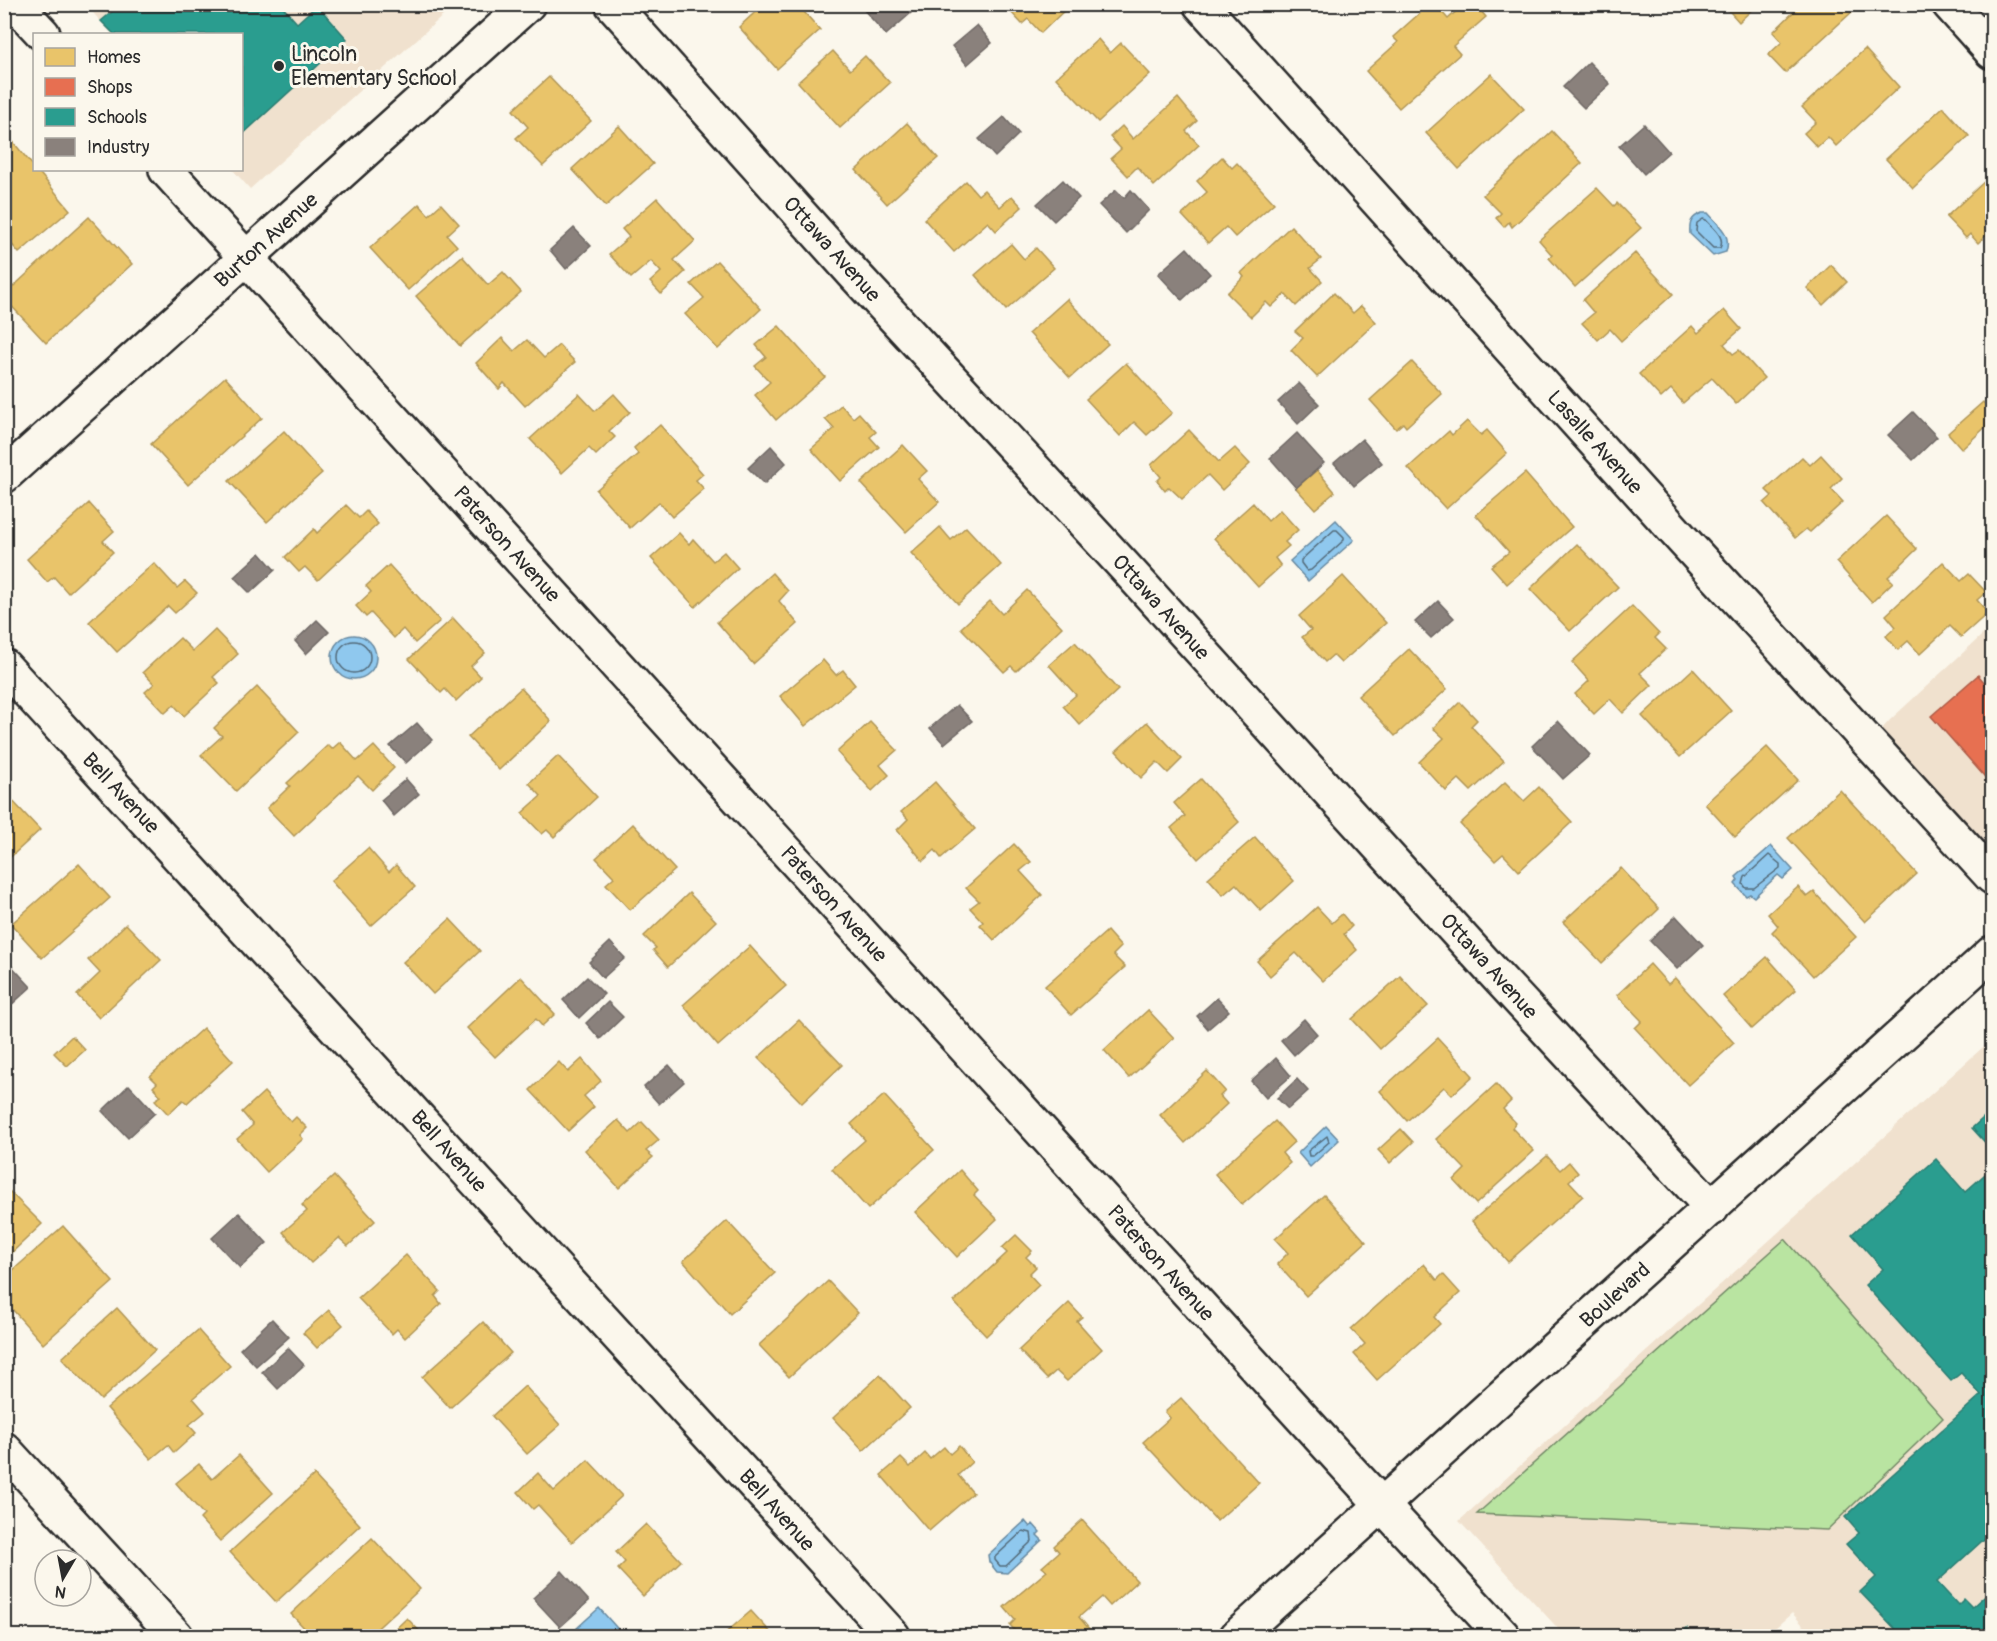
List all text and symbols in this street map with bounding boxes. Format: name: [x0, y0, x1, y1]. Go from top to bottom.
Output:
legend: [33, 33, 243, 171]
place label: Lincoln Elementary School: [291, 41, 457, 92]
text: Homes: [87, 46, 140, 69]
marker: Lincoln Elementary School: [272, 59, 286, 73]
text: Shops: [87, 76, 132, 99]
text: Schools: [87, 106, 147, 129]
text: Industry: [87, 136, 150, 159]
street label: Burton Avenue: [209, 186, 324, 294]
street label: Ottawa Avenue: [777, 191, 887, 308]
street label: Lasalle Avenue: [1541, 385, 1649, 500]
street label: Paterson Avenue: [447, 480, 566, 609]
street label: Ottawa Avenue: [1106, 549, 1216, 666]
street label: Bell Avenue: [76, 747, 166, 840]
street label: Paterson Avenue: [774, 840, 893, 969]
street label: Ottawa Avenue: [1434, 908, 1544, 1025]
street label: Bell Avenue: [405, 1105, 493, 1199]
street label: Paterson Avenue: [1101, 1199, 1220, 1328]
street label: Boulevard: [1574, 1257, 1656, 1334]
street label: Bell Avenue: [733, 1464, 821, 1558]
north arrow: [33, 1548, 93, 1608]
text: N: [53, 1581, 68, 1603]

